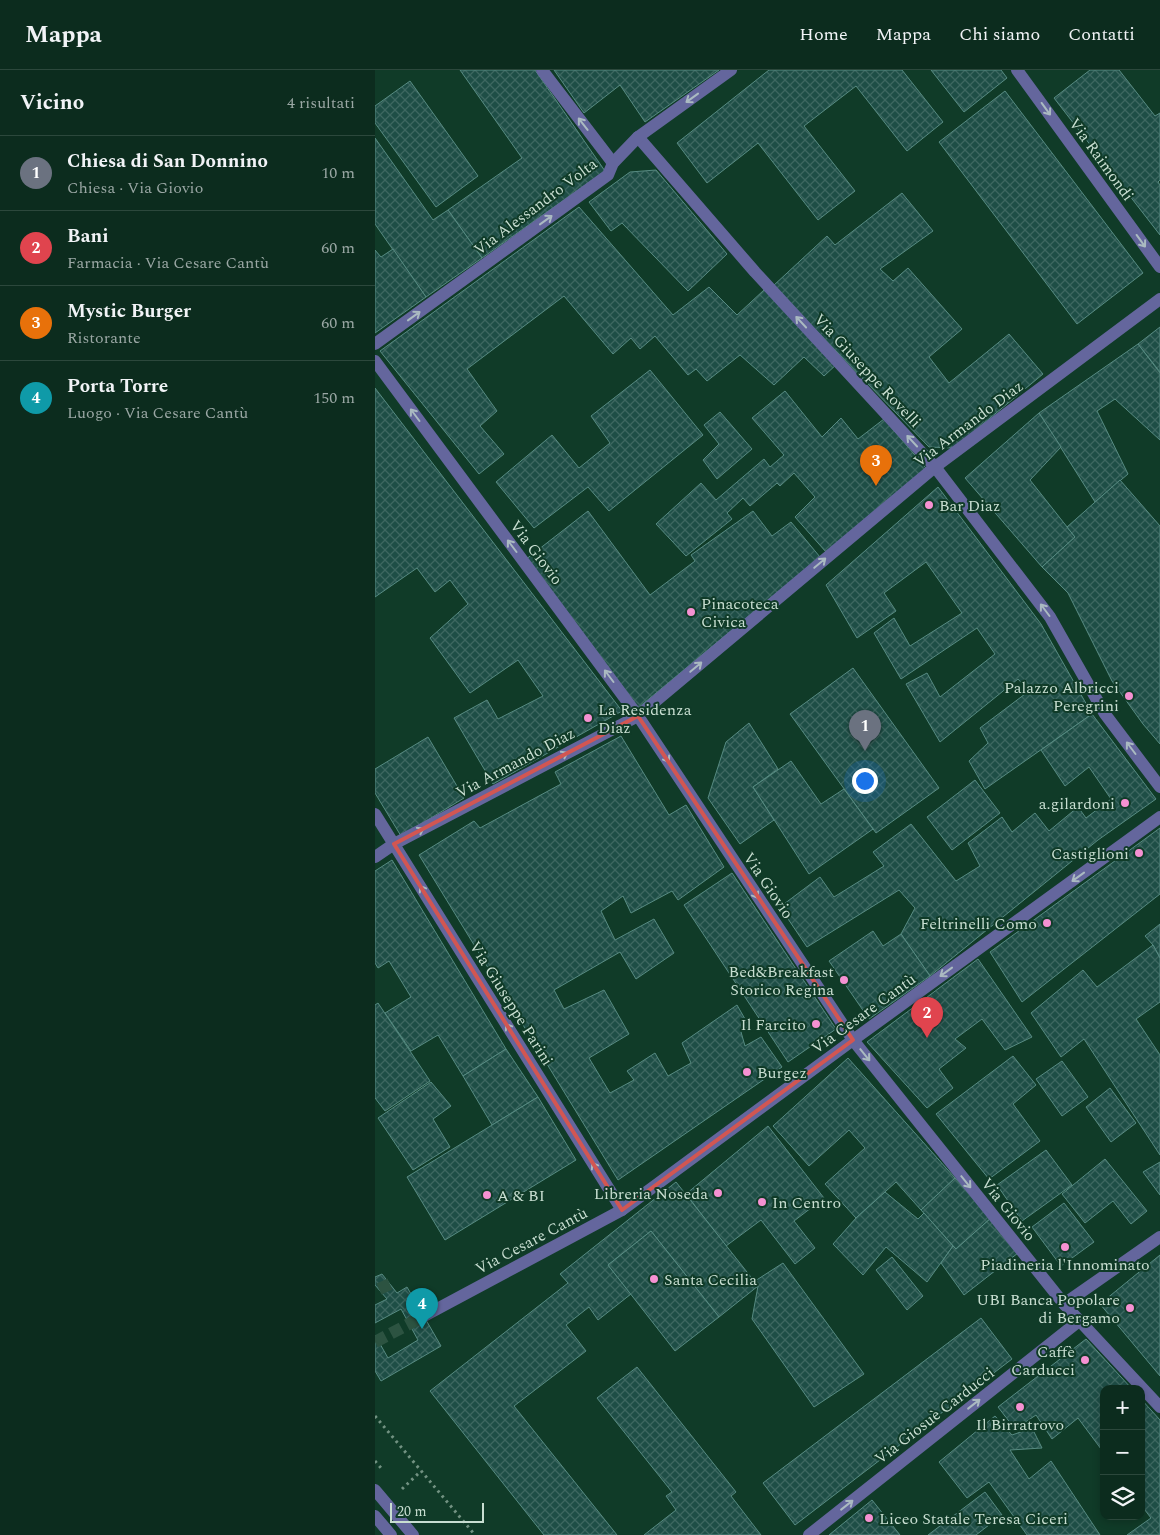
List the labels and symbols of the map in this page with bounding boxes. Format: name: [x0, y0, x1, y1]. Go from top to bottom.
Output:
one-way arrow: [685, 93, 699, 103]
one-way arrow: [1041, 102, 1051, 116]
street label: Via Raimondi: [1063, 113, 1140, 206]
one-way arrow: [578, 118, 589, 131]
street label: Via Alessandro Volta: [469, 152, 603, 261]
one-way arrow: [539, 215, 553, 225]
one-way arrow: [1136, 234, 1146, 248]
street label: Via Giuseppe Rovelli: [808, 308, 927, 433]
one-way arrow: [407, 310, 420, 321]
one-way arrow: [795, 316, 807, 329]
street label: Via Armando Diaz: [909, 374, 1029, 473]
one-way arrow: [410, 408, 420, 422]
one-way arrow: [906, 435, 918, 448]
pin: 3: [860, 445, 892, 486]
place label: Bar Diaz: [939, 494, 1001, 518]
marker: Bar Diaz: [923, 499, 935, 511]
street label: Via Giovio: [504, 515, 569, 590]
one-way arrow: [507, 539, 517, 553]
one-way arrow: [814, 557, 827, 569]
place label: Pinacoteca Civica: [701, 592, 779, 634]
one-way arrow: [1040, 603, 1050, 617]
marker: Pinacoteca Civica: [685, 606, 697, 618]
one-way arrow: [689, 661, 702, 673]
one-way arrow: [603, 670, 614, 683]
place label: Palazzo Albricci Peregrini: [1004, 676, 1119, 718]
marker: Palazzo Albricci Peregrini: [1123, 690, 1135, 702]
place label: La Residenza Diaz: [598, 698, 692, 740]
pin: 1: [849, 710, 881, 751]
marker: La Residenza Diaz: [582, 712, 594, 724]
street label: Via Armando Diaz: [451, 721, 579, 805]
one-way arrow: [1125, 742, 1136, 755]
one-way arrow: [660, 749, 670, 763]
one-way arrow: [553, 751, 568, 760]
your location: [852, 768, 878, 794]
place label: a.gilardoni: [1039, 792, 1115, 816]
marker: a.gilardoni: [1119, 797, 1131, 809]
one-way arrow: [409, 827, 424, 836]
place label: Castiglioni: [1051, 842, 1129, 866]
street label: Via Giovio: [737, 847, 799, 924]
marker: Castiglioni: [1133, 847, 1145, 859]
one-way arrow: [1071, 872, 1085, 882]
one-way arrow: [750, 884, 760, 898]
one-way arrow: [419, 886, 429, 900]
place label: Feltrinelli Como: [920, 912, 1037, 936]
marker: Feltrinelli Como: [1041, 917, 1053, 929]
street label: Via Giuseppe Parini: [463, 937, 559, 1070]
place label: Bed&Breakfast Storico Regina: [729, 960, 834, 1002]
one-way arrow: [939, 967, 953, 977]
street label: Via Cesare Cantù: [806, 968, 921, 1060]
marker: Bed&Breakfast Storico Regina: [838, 974, 850, 986]
pin: 2: [911, 997, 943, 1038]
place label: Il Farcito: [740, 1013, 806, 1037]
marker: Il Farcito: [810, 1018, 822, 1030]
one-way arrow: [505, 1024, 515, 1038]
one-way arrow: [859, 1048, 870, 1061]
place label: Burgez: [757, 1061, 807, 1085]
marker: Burgez: [741, 1066, 753, 1078]
one-way arrow: [590, 1162, 600, 1176]
street label: Via Giovio: [975, 1173, 1041, 1247]
one-way arrow: [961, 1175, 972, 1188]
place label: Libreria Noseda: [594, 1182, 708, 1206]
place label: A & BI: [497, 1184, 545, 1208]
marker: Libreria Noseda: [712, 1187, 724, 1199]
marker: A & BI: [481, 1189, 493, 1201]
place label: In Centro: [772, 1191, 841, 1215]
marker: In Centro: [756, 1196, 768, 1208]
street label: Via Cesare Cantù: [471, 1201, 592, 1281]
marker: Piadineria l'Innominato: [1059, 1241, 1071, 1253]
place label: Piadineria l'Innominato: [980, 1253, 1150, 1277]
place label: Santa Cecilia: [664, 1268, 757, 1292]
marker: Santa Cecilia: [648, 1273, 660, 1285]
pin: 4: [406, 1288, 438, 1329]
place label: UBI Banca Popolare di Bergamo: [976, 1288, 1120, 1330]
marker: UBI Banca Popolare di Bergamo: [1124, 1302, 1136, 1314]
place label: Caffè Carducci: [1011, 1340, 1075, 1382]
marker: Caffè Carducci: [1079, 1354, 1091, 1366]
street label: Via Giosuè Carducci: [870, 1361, 1000, 1470]
one-way arrow: [967, 1398, 980, 1409]
marker: Il Birratrovo: [1014, 1401, 1026, 1413]
place label: Il Birratrovo: [976, 1413, 1064, 1437]
one-way arrow: [840, 1499, 853, 1510]
scale bar: [390, 1500, 484, 1523]
place label: Liceo Statale Teresa Ciceri: [879, 1507, 1068, 1531]
marker: Liceo Statale Teresa Ciceri: [863, 1512, 875, 1524]

